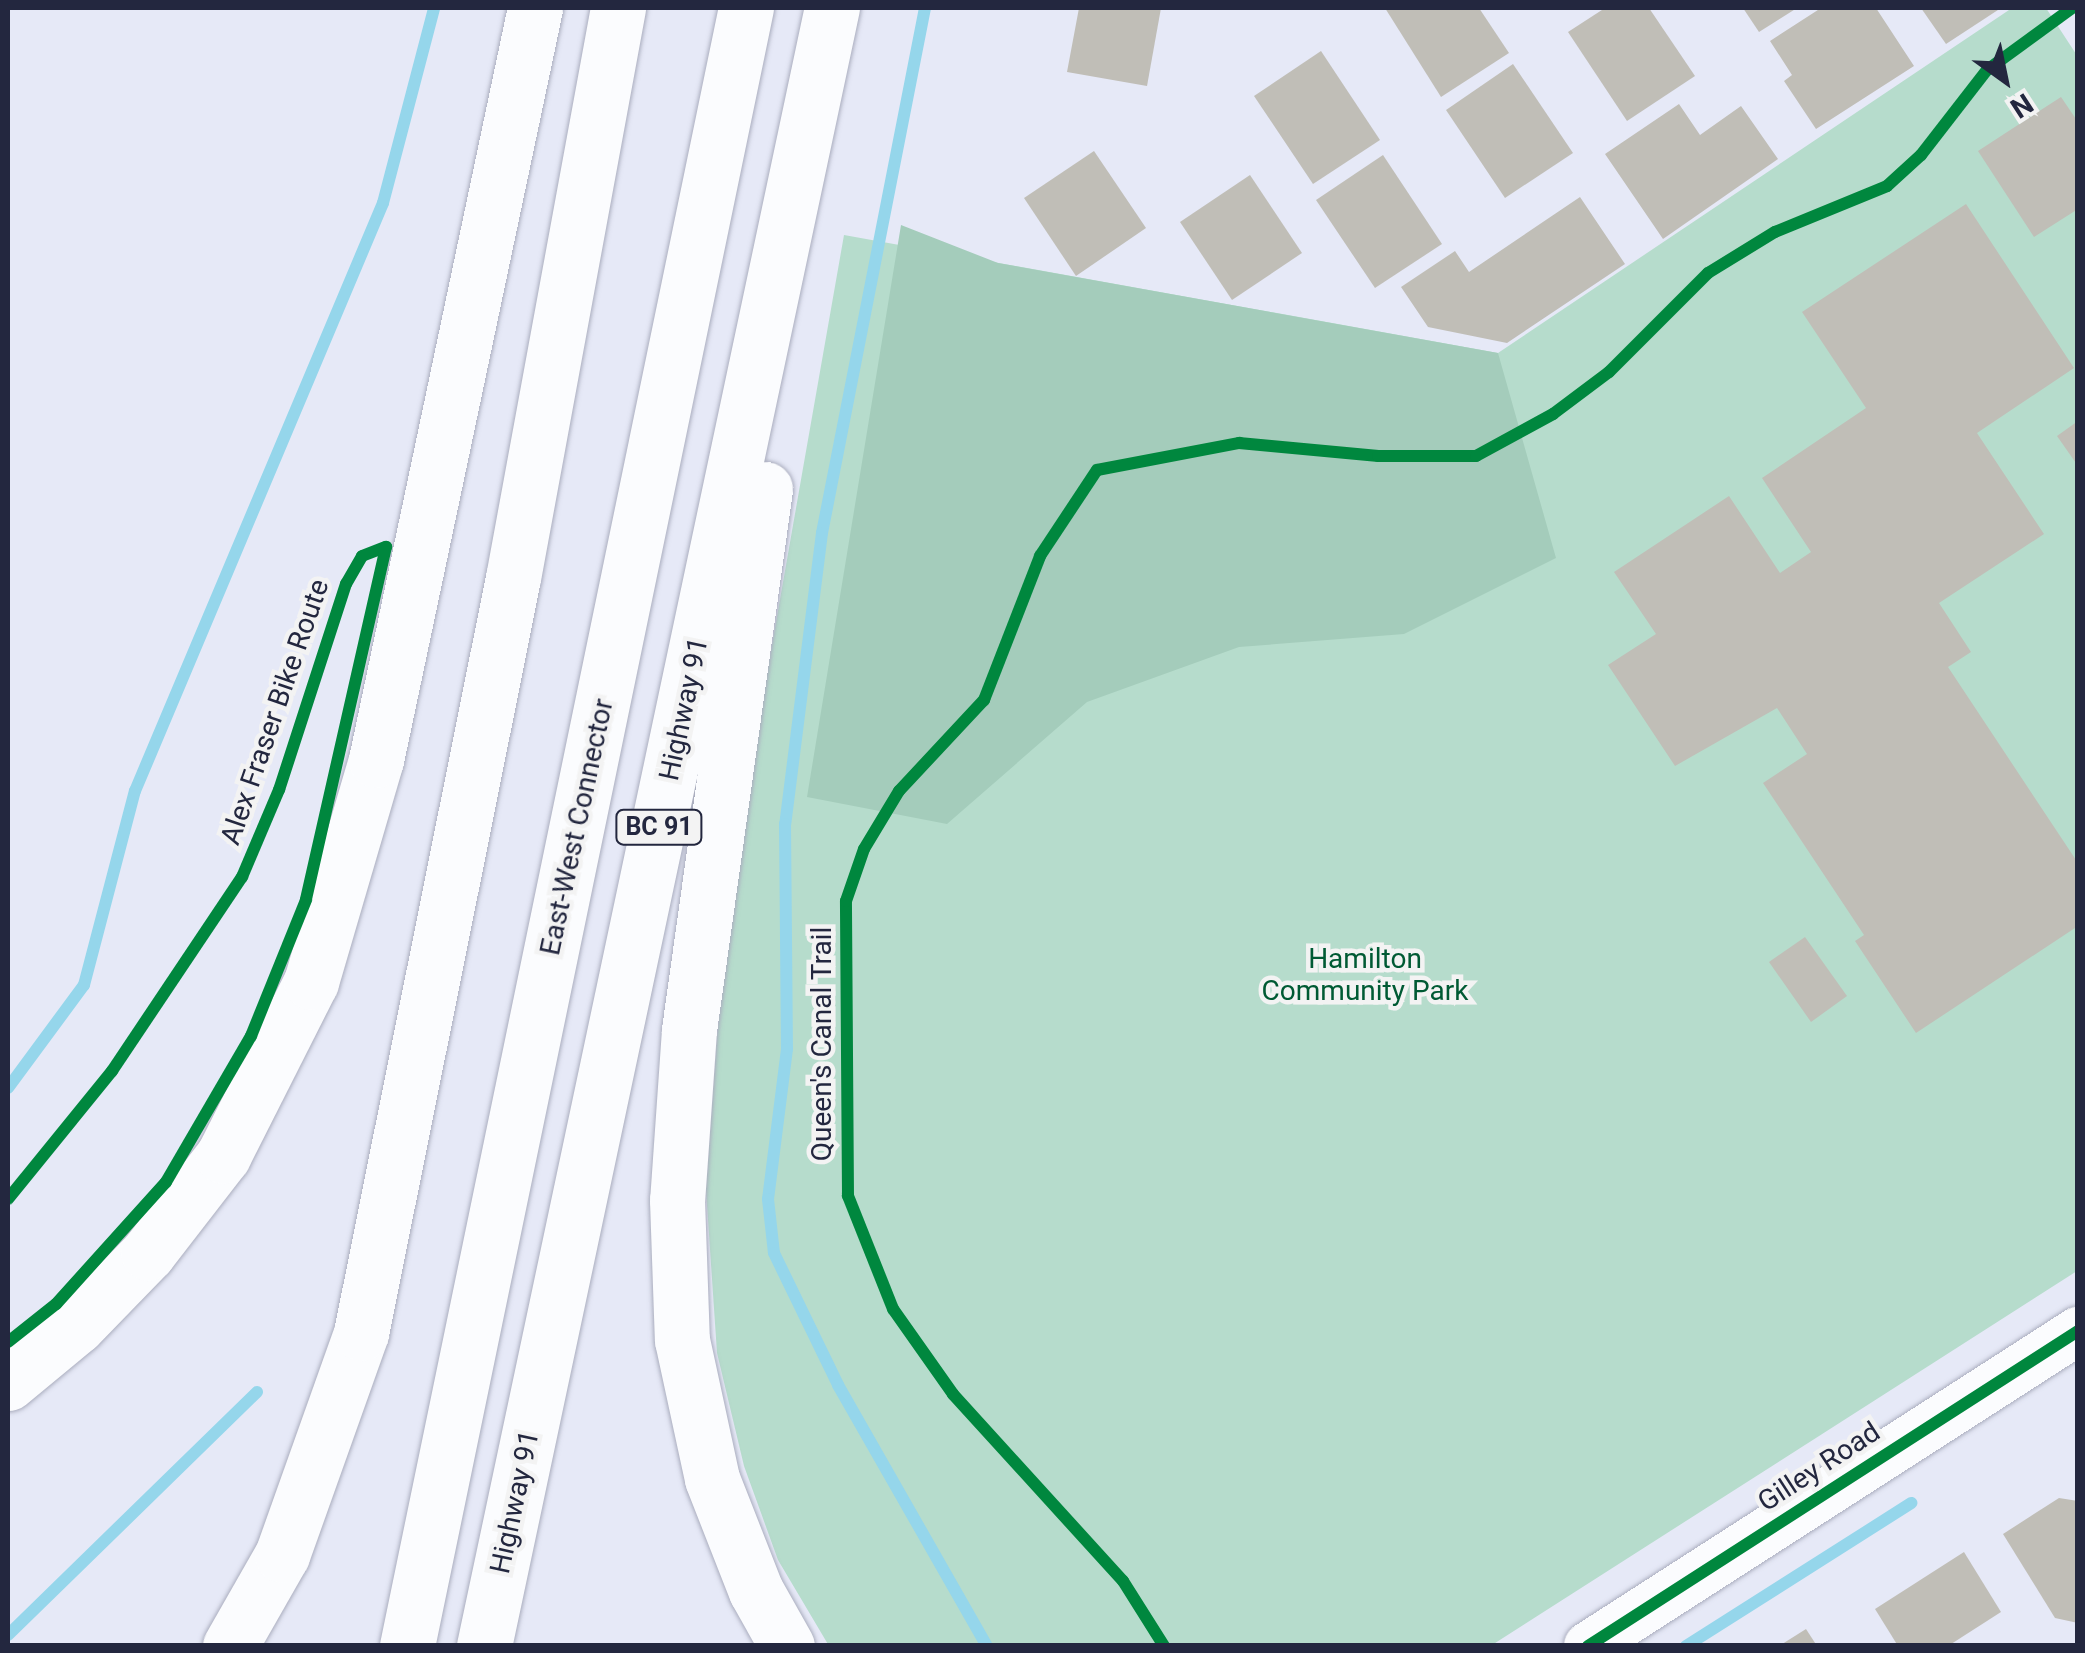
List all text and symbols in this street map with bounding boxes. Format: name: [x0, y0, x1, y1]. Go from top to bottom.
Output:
north arrow: [1955, 30, 2055, 130]
text: N: [2004, 86, 2039, 125]
street label: Alex Fraser Bike Route: [214, 575, 336, 849]
street label: Highway 91: [652, 634, 716, 784]
street label: East-West Connector: [533, 696, 621, 958]
road number: BC 91: [614, 807, 704, 847]
street label: Queen's Canal Trail: [805, 926, 839, 1162]
park label: Hamilton Community Park: [1262, 942, 1468, 1008]
street label: Gilley Road: [1752, 1415, 1886, 1519]
street label: Highway 91: [483, 1427, 547, 1577]

